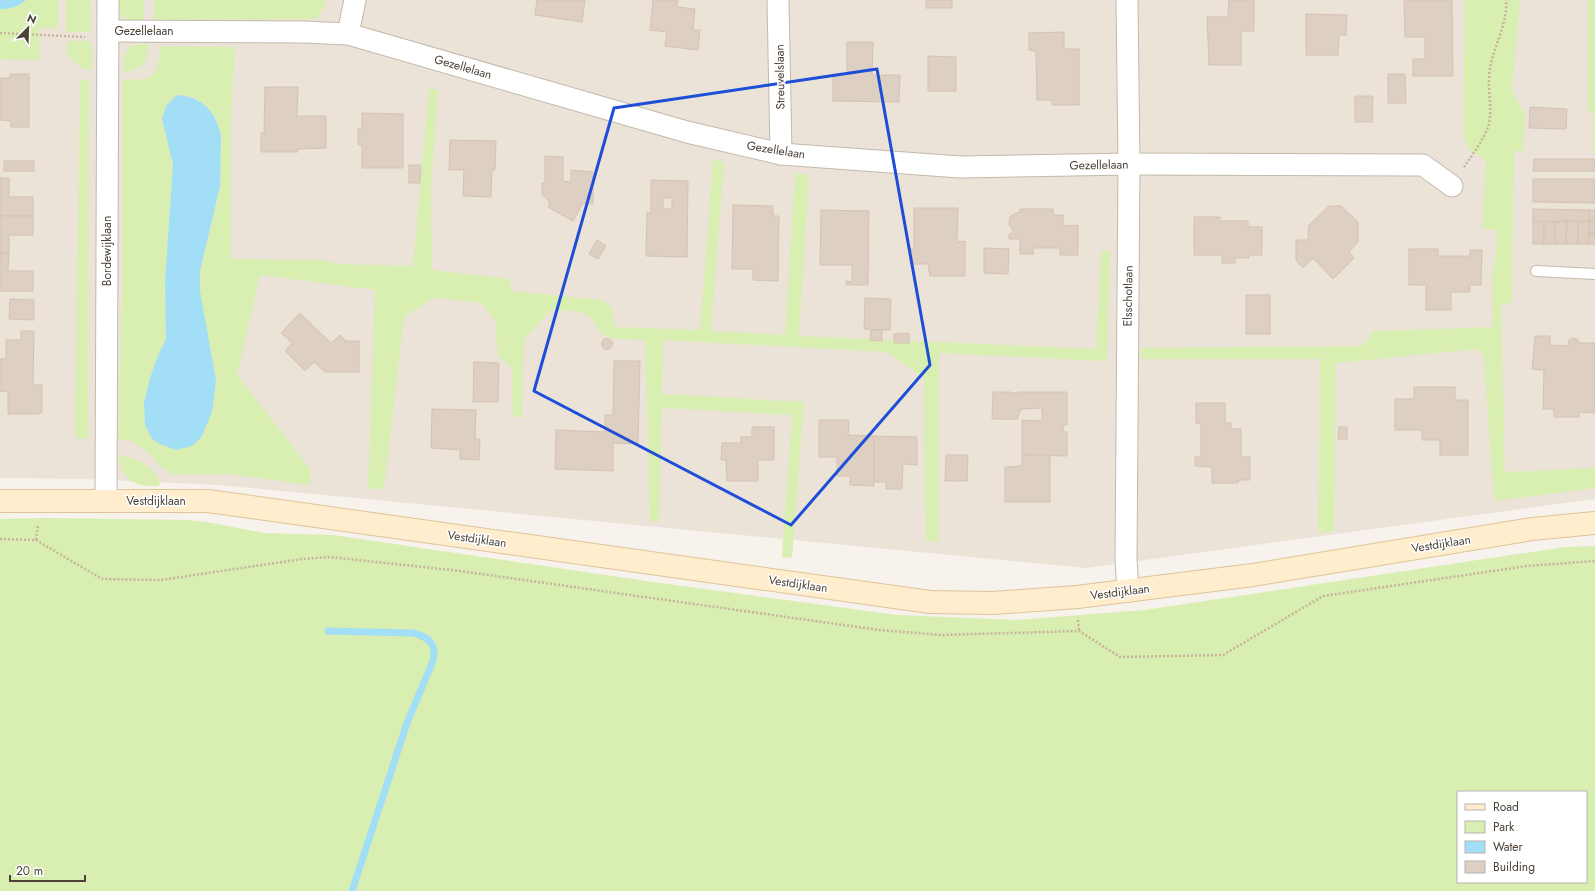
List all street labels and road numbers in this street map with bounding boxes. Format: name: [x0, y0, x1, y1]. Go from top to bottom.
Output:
street label: Gezellelaan: [114, 22, 174, 40]
street label: Streuvelslaan: [770, 44, 790, 110]
street label: Gezellelaan: [432, 50, 494, 84]
street label: Gezellelaan: [745, 136, 807, 164]
street label: Gezellelaan: [1069, 155, 1129, 175]
street label: Bordewijklaan: [98, 216, 116, 286]
street label: Elsschotlaan: [1118, 265, 1138, 327]
street label: Vestdijklaan: [126, 492, 186, 510]
street label: Vestdijklaan: [446, 526, 508, 552]
street label: Vestdijklaan: [1410, 530, 1472, 558]
street label: Vestdijklaan: [767, 571, 829, 597]
street label: Vestdijklaan: [1089, 579, 1151, 605]

